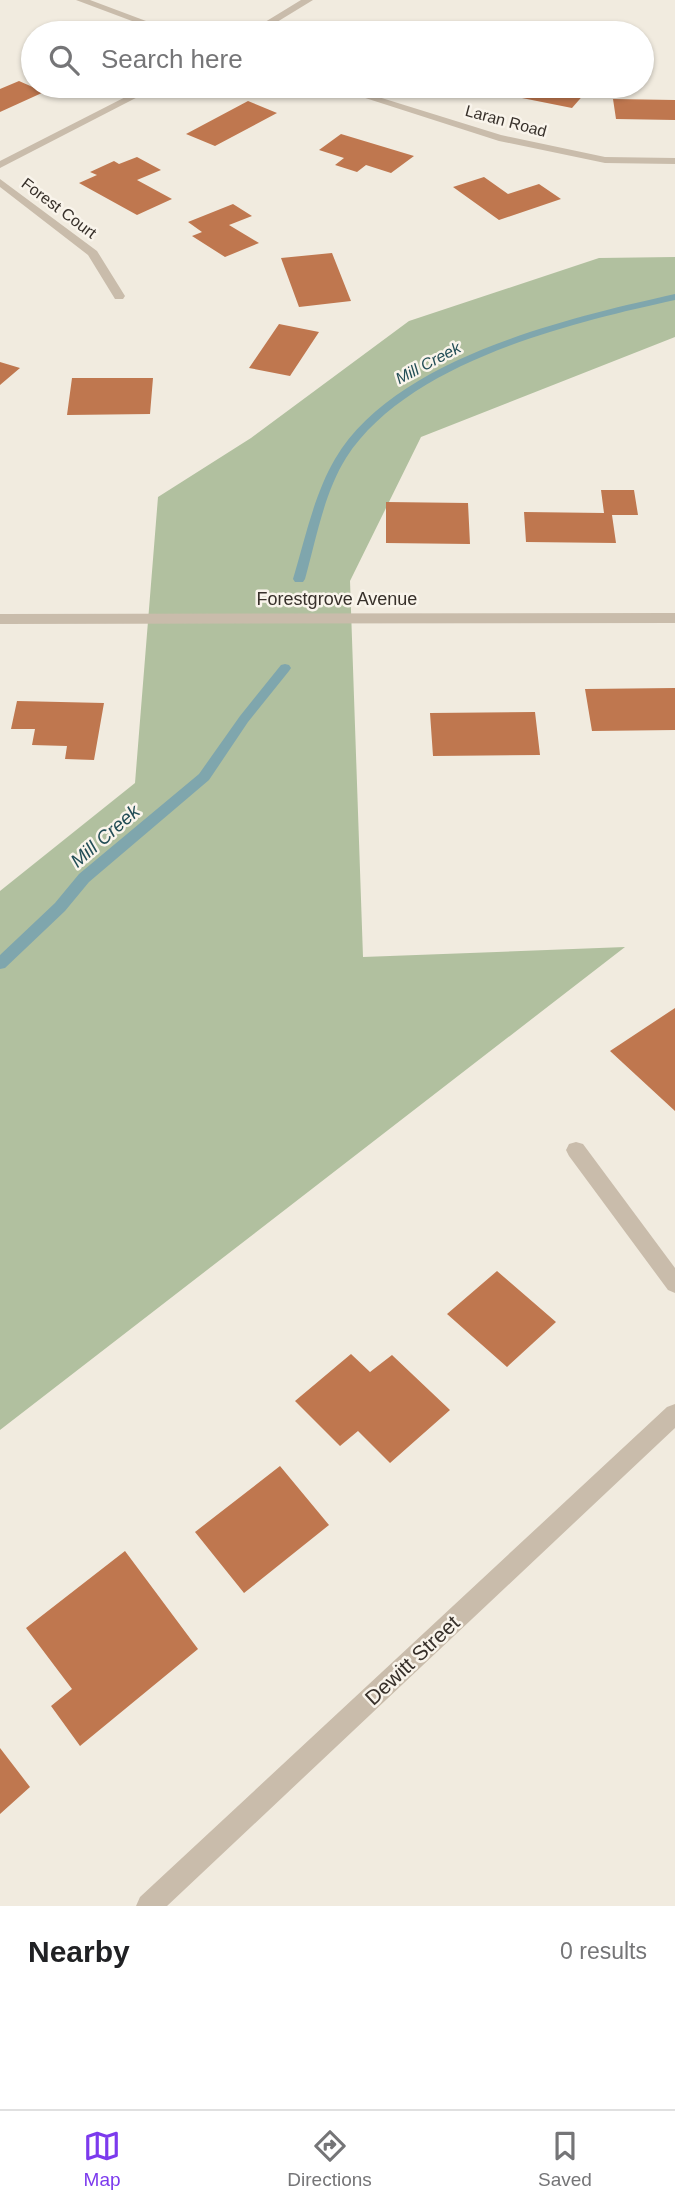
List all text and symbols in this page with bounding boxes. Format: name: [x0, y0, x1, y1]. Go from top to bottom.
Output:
search box: [21, 21, 654, 98]
icon: search: [45, 41, 83, 79]
text: Search here: [101, 44, 243, 74]
street label: Laran Road: [463, 102, 549, 140]
street label: Forest Court: [18, 174, 100, 242]
water label: Mill Creek: [393, 338, 464, 387]
street label: Forestgrove Avenue: [257, 589, 417, 609]
water label: Mill Creek: [66, 799, 145, 872]
street label: Dewitt Street: [360, 1610, 464, 1709]
text: Nearby: [28, 1935, 130, 1968]
text: 0 results: [560, 1938, 647, 1964]
tab: Map: [83, 2127, 121, 2191]
tab: Directions: [287, 2127, 372, 2191]
tab: Saved: [538, 2127, 592, 2191]

